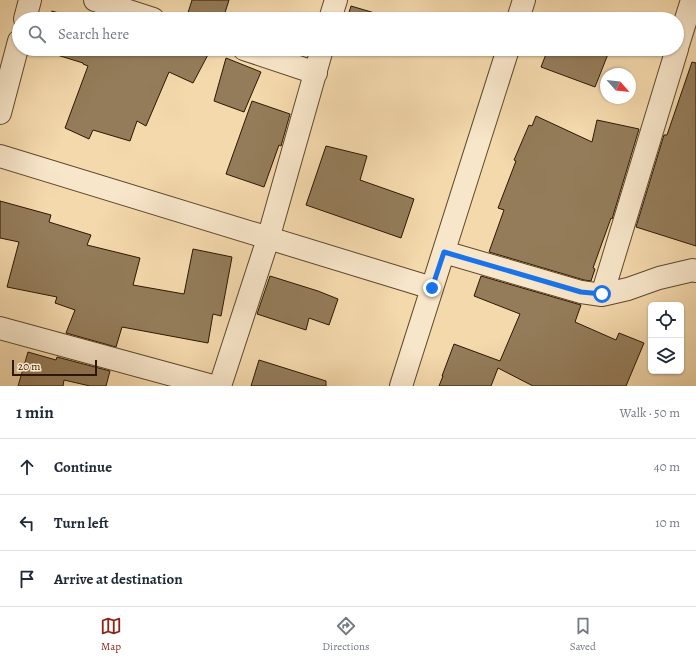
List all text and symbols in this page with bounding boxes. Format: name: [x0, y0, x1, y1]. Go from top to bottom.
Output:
search box: [12, 12, 684, 56]
icon: search: [26, 23, 48, 45]
text: Search here: [58, 24, 129, 44]
north arrow: [600, 68, 636, 104]
route end: [423, 279, 441, 297]
route start: [593, 285, 611, 303]
map controls: [648, 302, 684, 374]
button: locate: [648, 302, 684, 338]
button: layers: [648, 338, 684, 374]
scale bar: [12, 358, 97, 377]
text: 20 m: [18, 359, 40, 374]
text: 1 min: [16, 401, 54, 424]
text: Walk · 50 m: [620, 404, 680, 421]
icon: ahead: [16, 456, 38, 478]
text: Continue: [54, 457, 112, 477]
text: 40 m: [654, 458, 680, 475]
icon: left: [16, 512, 38, 534]
text: Turn left: [54, 513, 109, 533]
text: 10 m: [655, 514, 680, 531]
icon: arrive: [16, 568, 38, 590]
text: Arrive at destination: [54, 569, 183, 589]
tab: Map: [100, 615, 122, 654]
tab: Directions: [322, 615, 370, 654]
tab: Saved: [570, 615, 596, 654]

